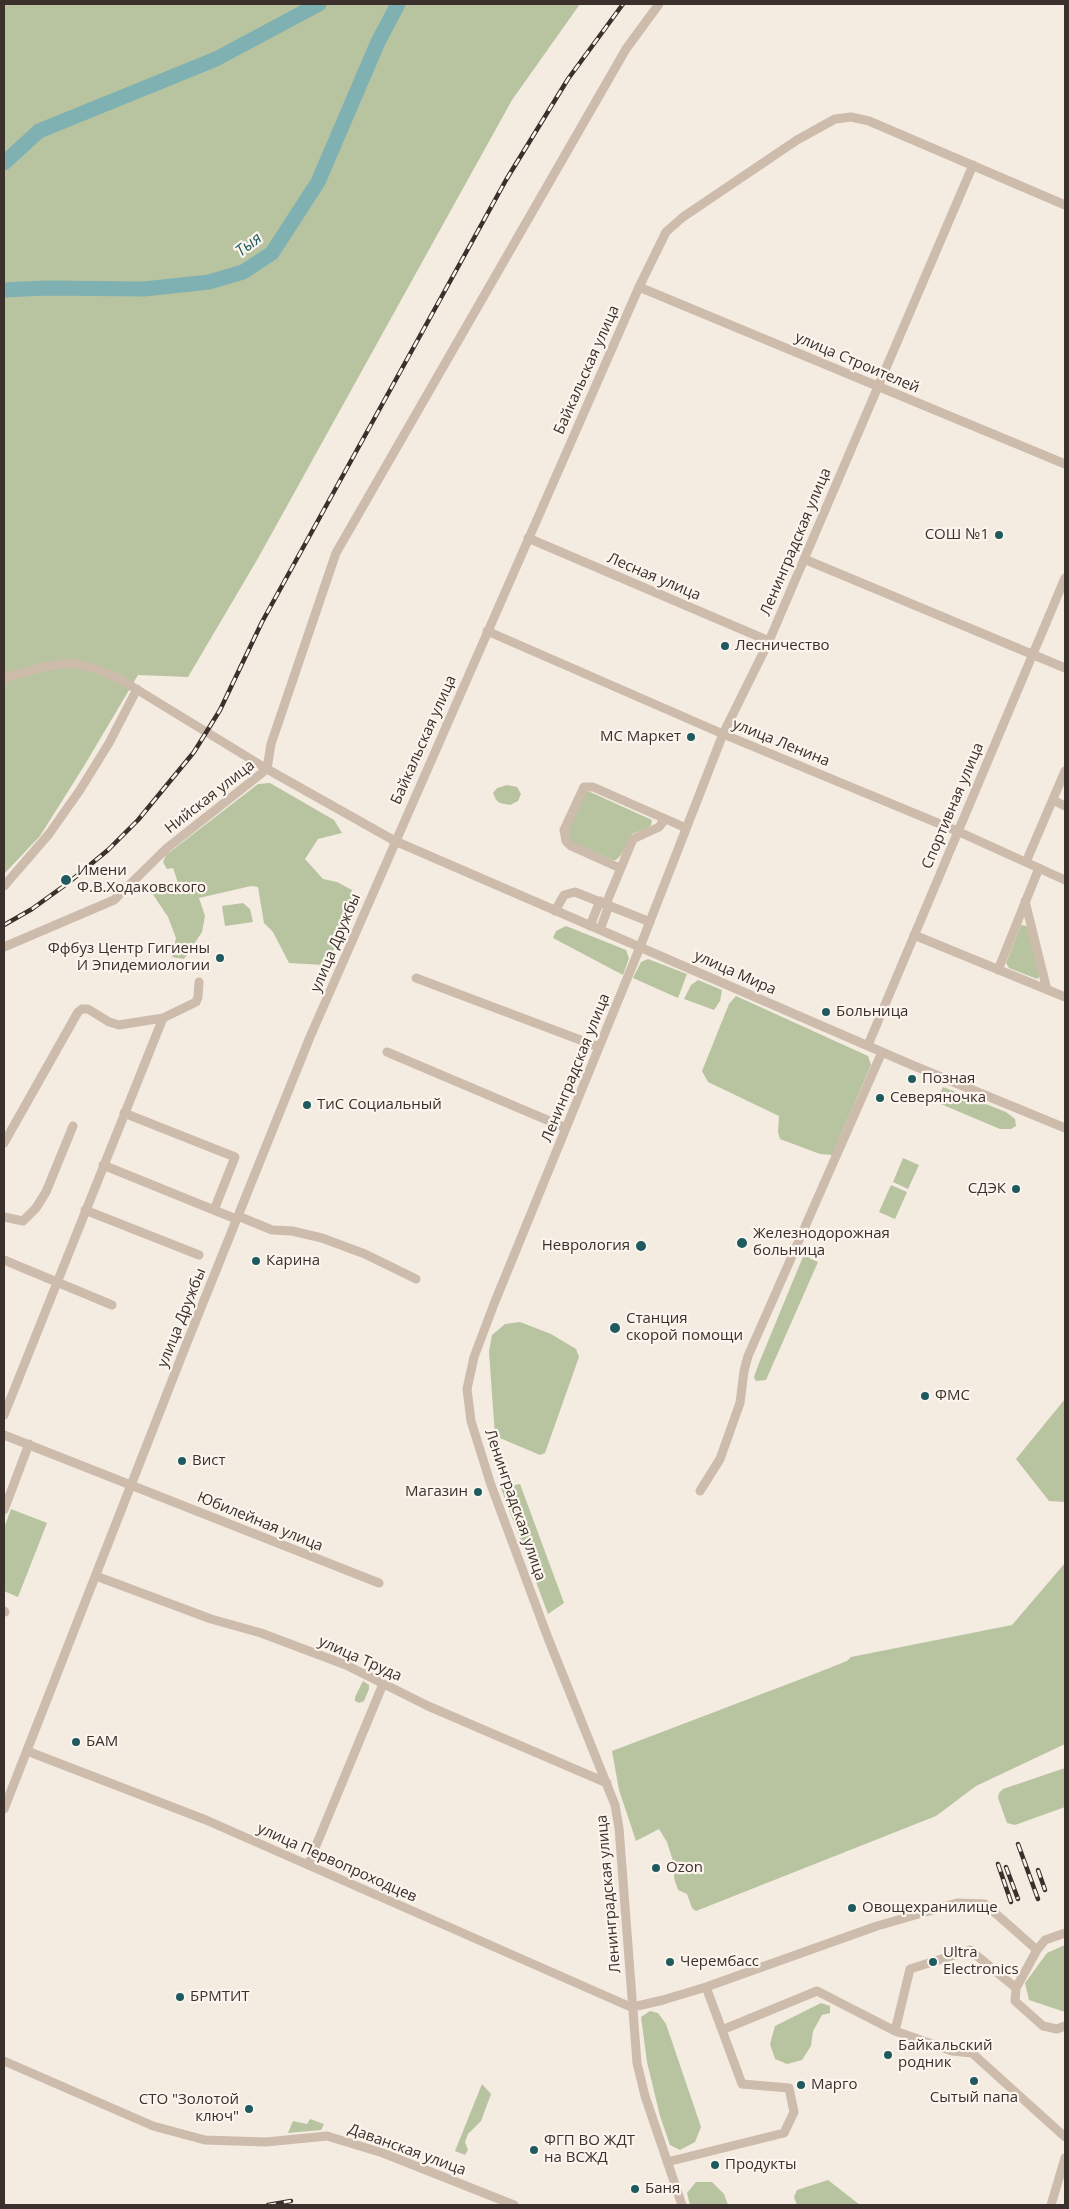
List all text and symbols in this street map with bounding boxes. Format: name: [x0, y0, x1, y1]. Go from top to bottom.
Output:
water label: Тыя: [232, 229, 266, 261]
street label: Байкальская улица: [550, 303, 624, 437]
street label: улица Строителей: [792, 329, 922, 397]
street label: Ленинградская улица: [757, 465, 835, 619]
place label: СОШ №1: [925, 526, 989, 544]
marker: СОШ №1: [993, 529, 1005, 541]
street label: Лесная улица: [605, 549, 703, 605]
place label: Лесничество: [735, 637, 830, 655]
marker: Лесничество: [719, 640, 731, 652]
street label: Байкальская улица: [387, 673, 461, 807]
street label: улица Ленина: [730, 715, 832, 771]
place label: МС Маркет: [600, 728, 681, 746]
marker: МС Маркет: [685, 731, 697, 743]
street label: Спортивная улица: [918, 740, 988, 872]
street label: Нийская улица: [162, 756, 258, 838]
place label: Имени Ф.В.Ходаковского: [77, 862, 206, 897]
marker: Имени Ф.В.Ходаковского: [59, 873, 73, 887]
street label: улица Дружбы: [307, 891, 365, 995]
place label: Ффбуз Центр Гигиены И Эпидемиологии: [48, 940, 210, 975]
street label: улица Мира: [691, 947, 779, 999]
marker: Ффбуз Центр Гигиены И Эпидемиологии: [214, 952, 226, 964]
street label: Ленинградская улица: [538, 991, 614, 1145]
place label: Больница: [836, 1003, 908, 1021]
marker: Больница: [820, 1006, 832, 1018]
place label: Позная: [922, 1070, 975, 1088]
marker: Позная: [906, 1073, 918, 1085]
place label: Северяночка: [890, 1089, 986, 1107]
marker: Северяночка: [874, 1092, 886, 1104]
place label: ТиС Социальный: [317, 1096, 442, 1114]
marker: ТиС Социальный: [301, 1099, 313, 1111]
place label: СДЭК: [968, 1180, 1006, 1198]
marker: СДЭК: [1010, 1183, 1022, 1195]
place label: Железнодорожная больница: [753, 1225, 890, 1260]
marker: Железнодорожная больница: [735, 1236, 749, 1250]
place label: Неврология: [542, 1237, 630, 1255]
marker: Неврология: [634, 1239, 648, 1253]
place label: Карина: [266, 1252, 320, 1270]
marker: Карина: [250, 1255, 262, 1267]
street label: улица Дружбы: [154, 1266, 210, 1370]
place label: Станция скорой помощи: [626, 1310, 743, 1345]
marker: Станция скорой помощи: [608, 1321, 622, 1335]
place label: ФМС: [935, 1387, 970, 1405]
marker: ФМС: [919, 1390, 931, 1402]
street label: Ленинградская улица: [481, 1427, 549, 1583]
place label: Вист: [192, 1452, 225, 1470]
marker: Вист: [176, 1455, 188, 1467]
place label: Магазин: [405, 1483, 468, 1501]
marker: Магазин: [472, 1486, 484, 1498]
street label: Юбилейная улица: [194, 1489, 326, 1555]
street label: улица Труда: [316, 1633, 404, 1685]
place label: БАМ: [86, 1733, 118, 1751]
marker: БАМ: [70, 1736, 82, 1748]
street label: Ленинградская улица: [593, 1814, 625, 1974]
street label: улица Первопроходцев: [254, 1820, 420, 1906]
place label: Ozon: [666, 1859, 703, 1877]
marker: Ozon: [650, 1862, 662, 1874]
place label: Овощехранилище: [862, 1899, 998, 1917]
marker: Овощехранилище: [846, 1902, 858, 1914]
place label: Ultra Electronics: [943, 1944, 1019, 1979]
place label: Черембасс: [680, 1953, 759, 1971]
marker: Черембасс: [664, 1956, 676, 1968]
marker: Ultra Electronics: [927, 1956, 939, 1968]
place label: БРМТИТ: [190, 1988, 250, 2006]
marker: БРМТИТ: [174, 1991, 186, 2003]
place label: Байкальский родник: [898, 2037, 993, 2072]
marker: Байкальский родник: [882, 2049, 894, 2061]
marker: Сытый папа: [968, 2075, 980, 2087]
place label: Марго: [811, 2076, 857, 2094]
marker: Марго: [795, 2079, 807, 2091]
place label: Сытый папа: [930, 2089, 1018, 2107]
place label: СТО "Золотой ключ": [139, 2091, 239, 2126]
marker: СТО "Золотой ключ": [243, 2103, 255, 2115]
street label: Даванская улица: [346, 2120, 468, 2180]
place label: ФГП ВО ЖДТ на ВСЖД: [544, 2132, 635, 2167]
marker: ФГП ВО ЖДТ на ВСЖД: [528, 2144, 540, 2156]
place label: Продукты: [725, 2156, 797, 2174]
marker: Продукты: [709, 2159, 721, 2171]
place label: Баня: [645, 2180, 680, 2198]
marker: Баня: [629, 2183, 641, 2195]

